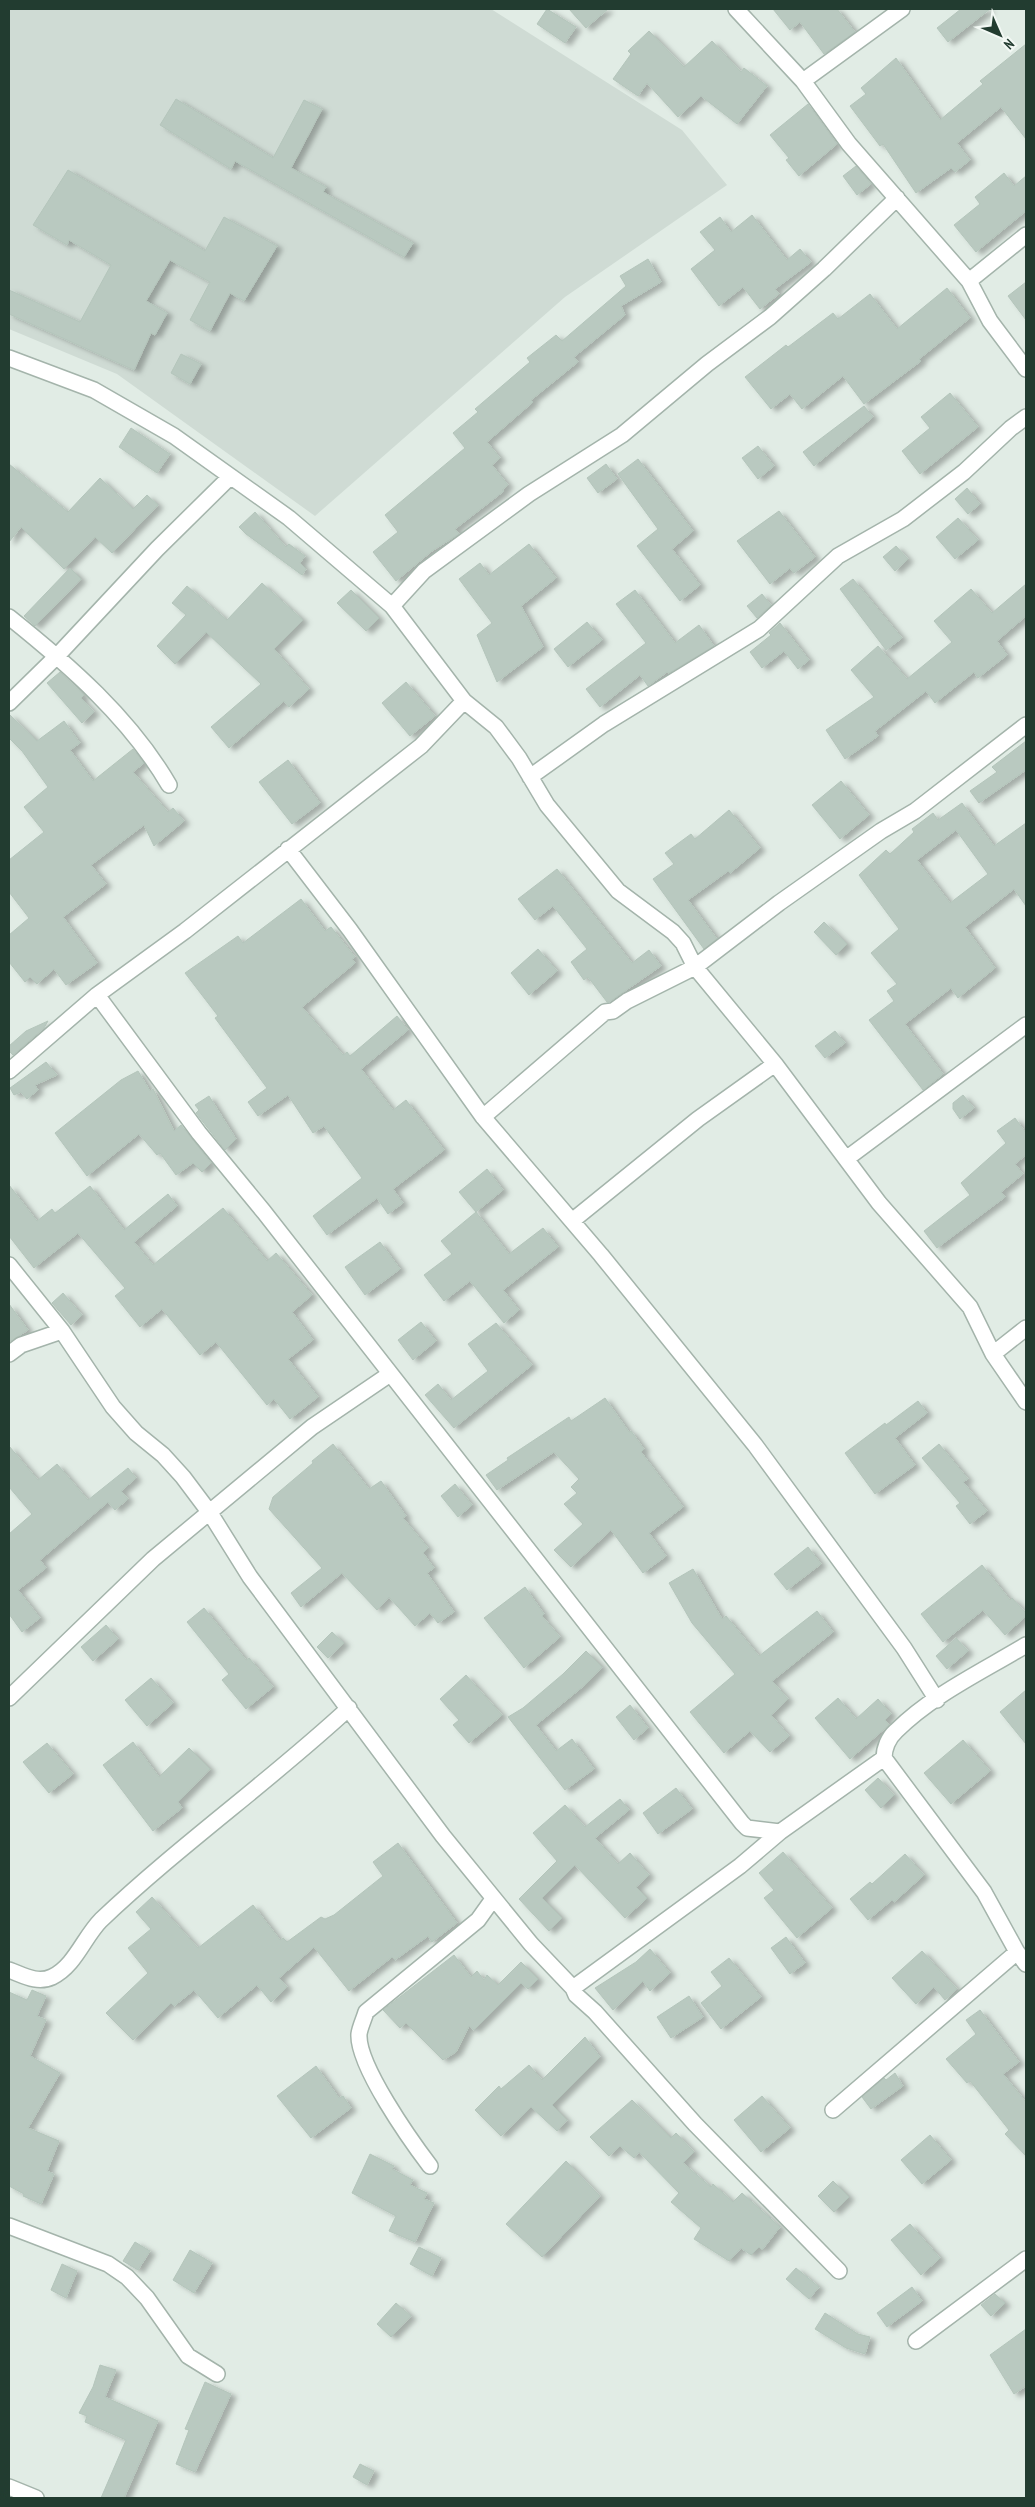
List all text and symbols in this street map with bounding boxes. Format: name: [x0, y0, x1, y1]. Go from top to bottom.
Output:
north arrow: [975, 10, 1025, 60]
text: N: [1000, 35, 1018, 53]

